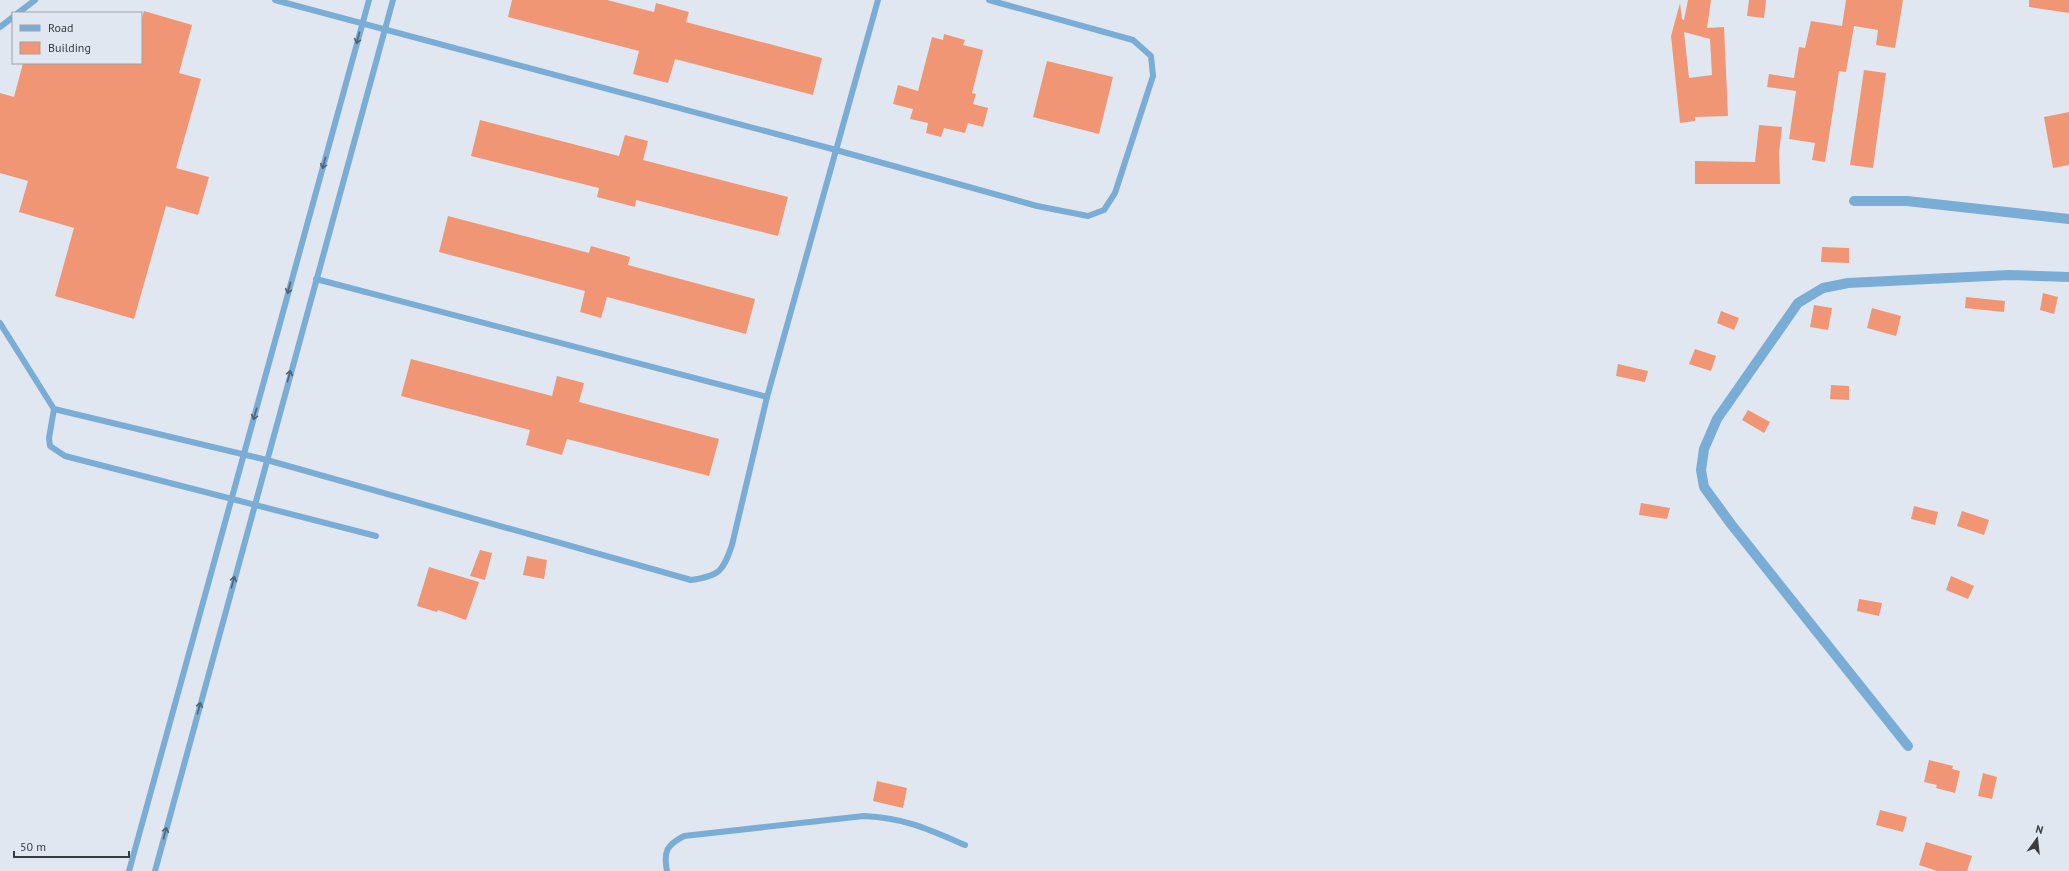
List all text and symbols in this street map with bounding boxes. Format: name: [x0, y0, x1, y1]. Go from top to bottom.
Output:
legend: [12, 12, 142, 64]
text: Road: [48, 20, 73, 35]
one-way arrow: [354, 31, 361, 44]
text: Building: [48, 40, 91, 55]
one-way arrow: [320, 156, 327, 169]
one-way arrow: [285, 282, 293, 295]
one-way arrow: [286, 370, 294, 383]
one-way arrow: [251, 407, 258, 420]
one-way arrow: [230, 576, 237, 589]
one-way arrow: [196, 702, 203, 715]
north arrow: [2017, 819, 2057, 859]
text: N: [2034, 822, 2045, 837]
one-way arrow: [162, 827, 169, 840]
scale bar: [14, 833, 129, 859]
text: 50 m: [20, 839, 46, 854]

